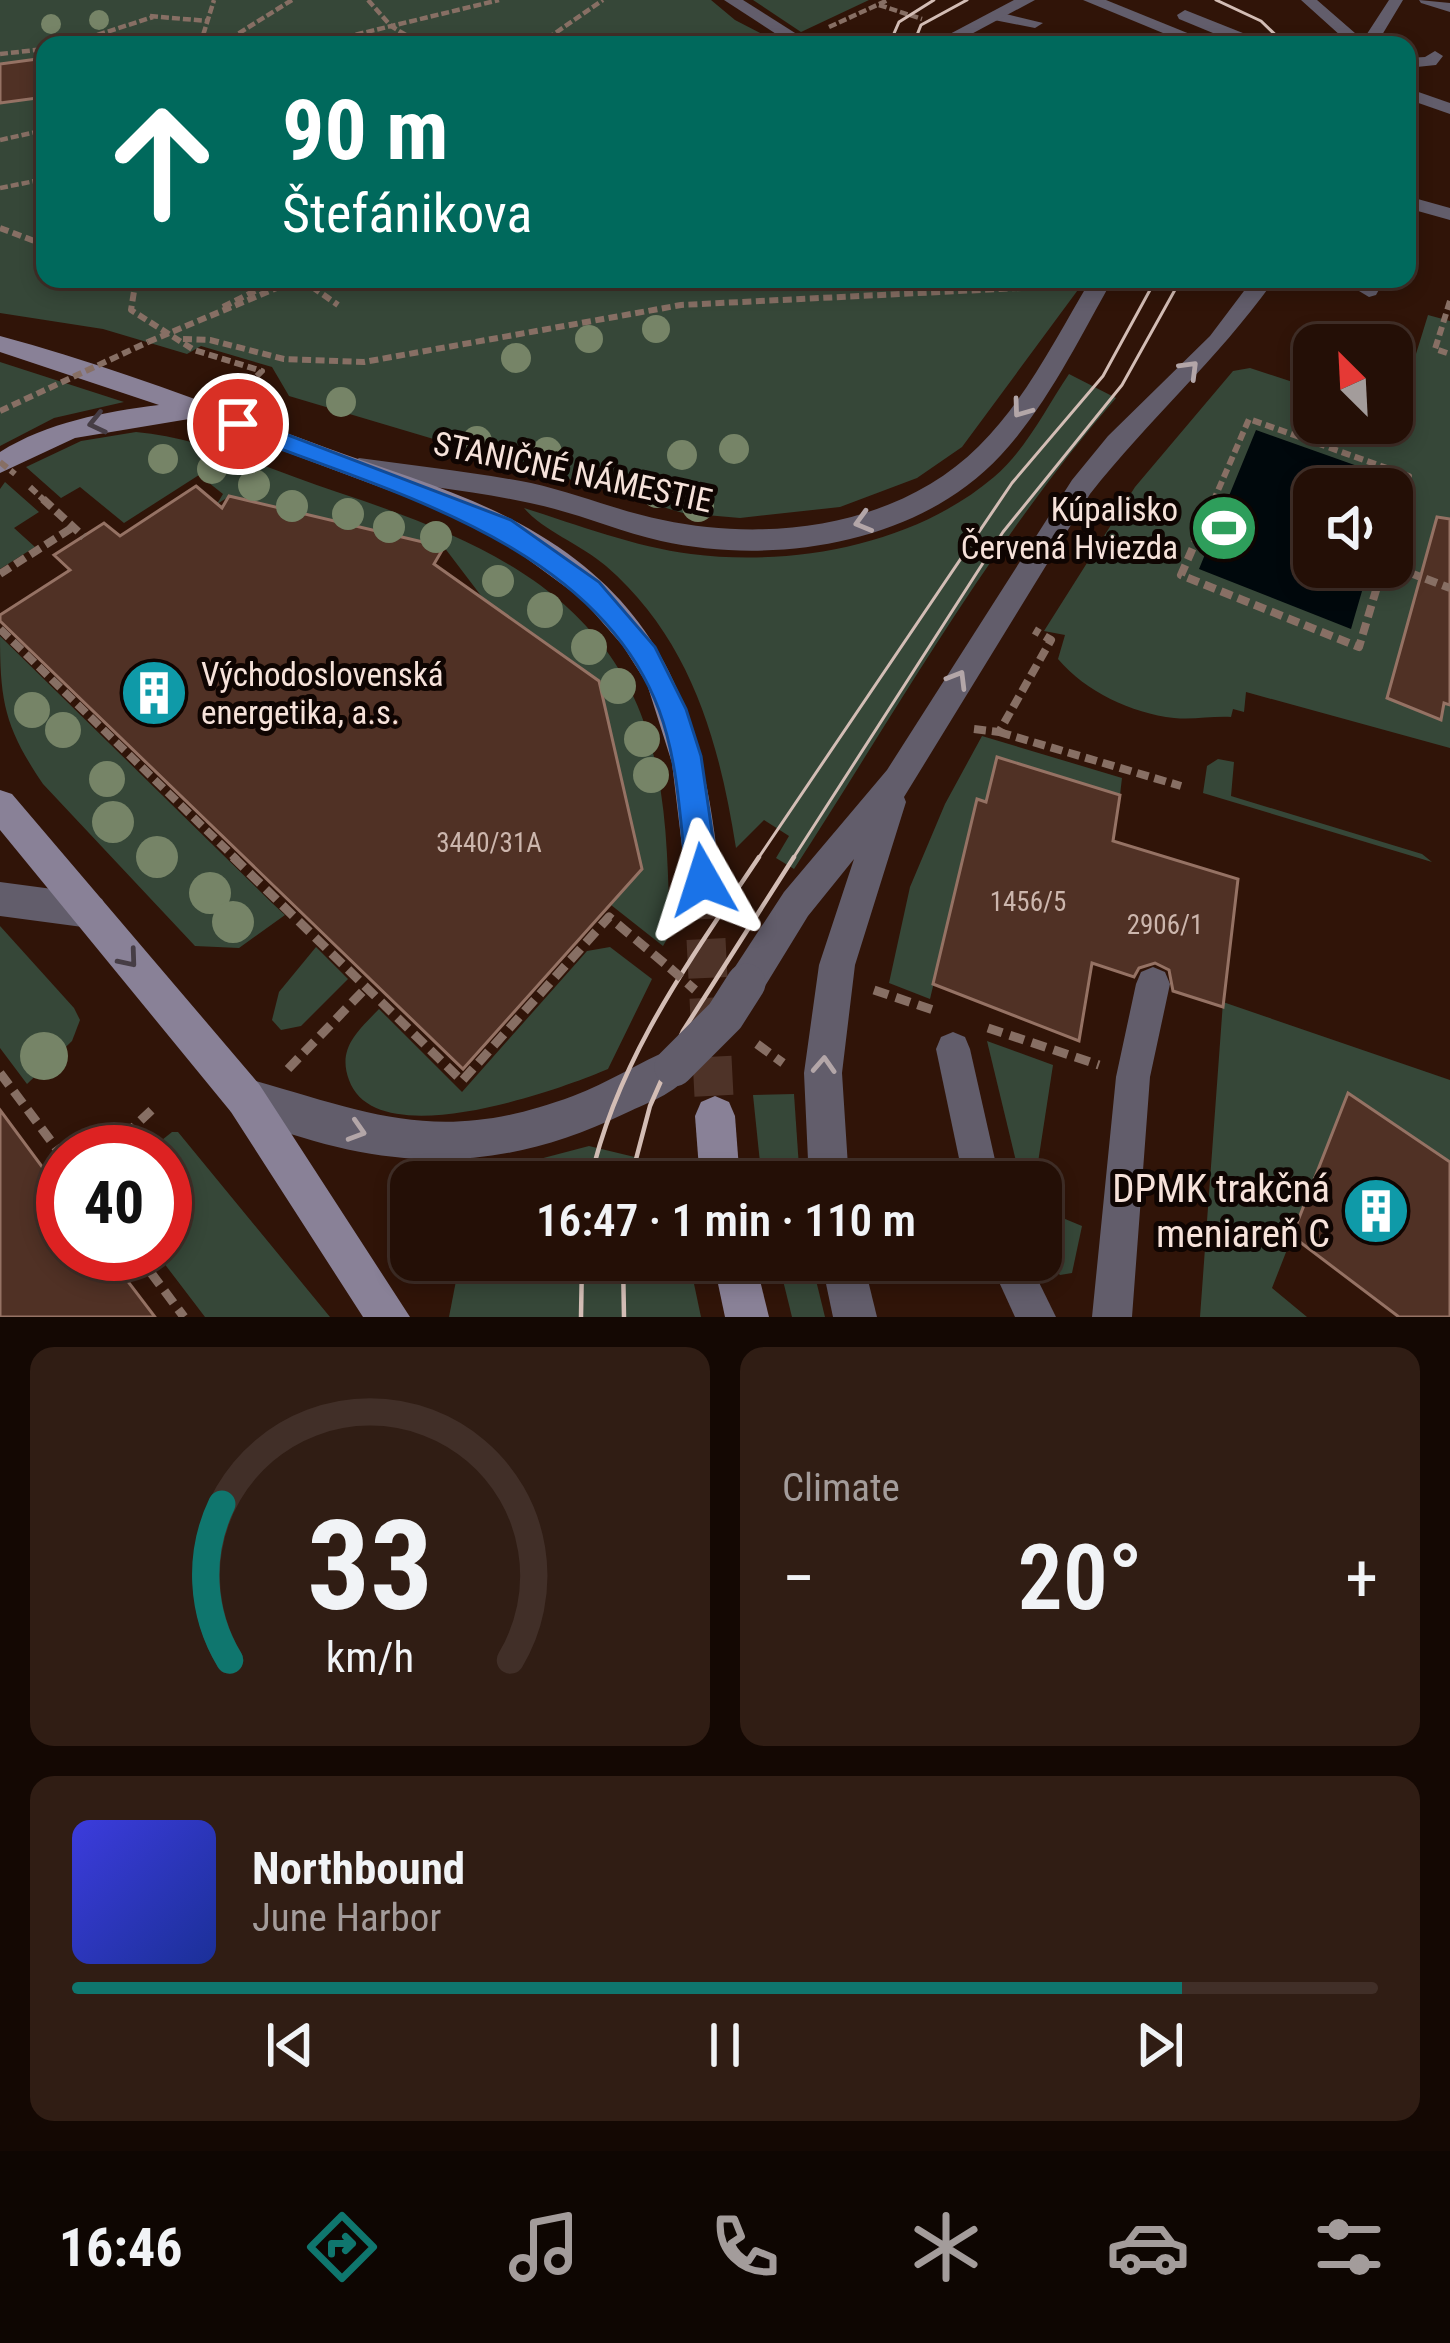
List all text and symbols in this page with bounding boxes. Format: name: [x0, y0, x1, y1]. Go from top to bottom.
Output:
text: 90 m: [282, 81, 449, 180]
icon: ahead: [84, 84, 240, 240]
text: Štefánikova: [282, 182, 532, 245]
north arrow: [1293, 324, 1413, 444]
map controls: [1293, 324, 1413, 588]
one-way arrow: [1176, 361, 1198, 383]
pin: [187, 373, 289, 475]
icon: arrive: [205, 391, 271, 457]
one-way arrow: [1013, 396, 1035, 417]
one-way arrow: [87, 410, 107, 435]
street label: STANIČNÉ NÁMESTIE: [430, 423, 716, 521]
button: sound: [1293, 468, 1413, 588]
place label: Kúpalisko Červená Hviezda: [961, 490, 1178, 567]
sports icon: Kúpalisko Červená Hviezda: [1189, 493, 1259, 563]
one-way arrow: [853, 508, 874, 533]
place label: Východoslovenská energetika, a.s.: [201, 655, 444, 732]
building icon: Východoslovenská energetika, a.s.: [119, 658, 189, 728]
one-way arrow: [943, 670, 966, 692]
position arrow: [640, 817, 766, 943]
house number: 3440/31A: [436, 827, 542, 859]
house number: 1456/5: [990, 886, 1066, 918]
house number: 2906/1: [1127, 909, 1203, 941]
one-way arrow: [115, 945, 136, 967]
one-way arrow: [811, 1055, 837, 1074]
one-way arrow: [346, 1117, 367, 1142]
speed limit sign: 40: [36, 1125, 192, 1281]
place label: DPMK trakčná meniareň C: [1112, 1166, 1330, 1257]
building icon: DPMK trakčná meniareň C: [1341, 1176, 1411, 1246]
text: 16:47 · 1 min · 110 m: [536, 1194, 916, 1247]
text: Climate: [782, 1465, 900, 1511]
text: 33: [307, 1493, 433, 1639]
text: 20°: [1017, 1526, 1143, 1631]
text: −: [782, 1540, 815, 1617]
text: +: [1345, 1540, 1378, 1617]
text: km/h: [326, 1631, 414, 1681]
text: Northbound: [252, 1842, 465, 1895]
text: June Harbor: [252, 1895, 441, 1941]
icon: previous: [257, 2012, 323, 2078]
icon: pause: [692, 2012, 758, 2078]
icon: next: [1127, 2012, 1193, 2078]
icon: directions: [300, 2205, 384, 2289]
icon: music: [502, 2205, 586, 2289]
icon: phone: [703, 2205, 787, 2289]
icon: climate: [904, 2205, 988, 2289]
icon: car: [1106, 2205, 1190, 2289]
icon: filters: [1307, 2205, 1391, 2289]
text: 16:46: [59, 2216, 183, 2279]

